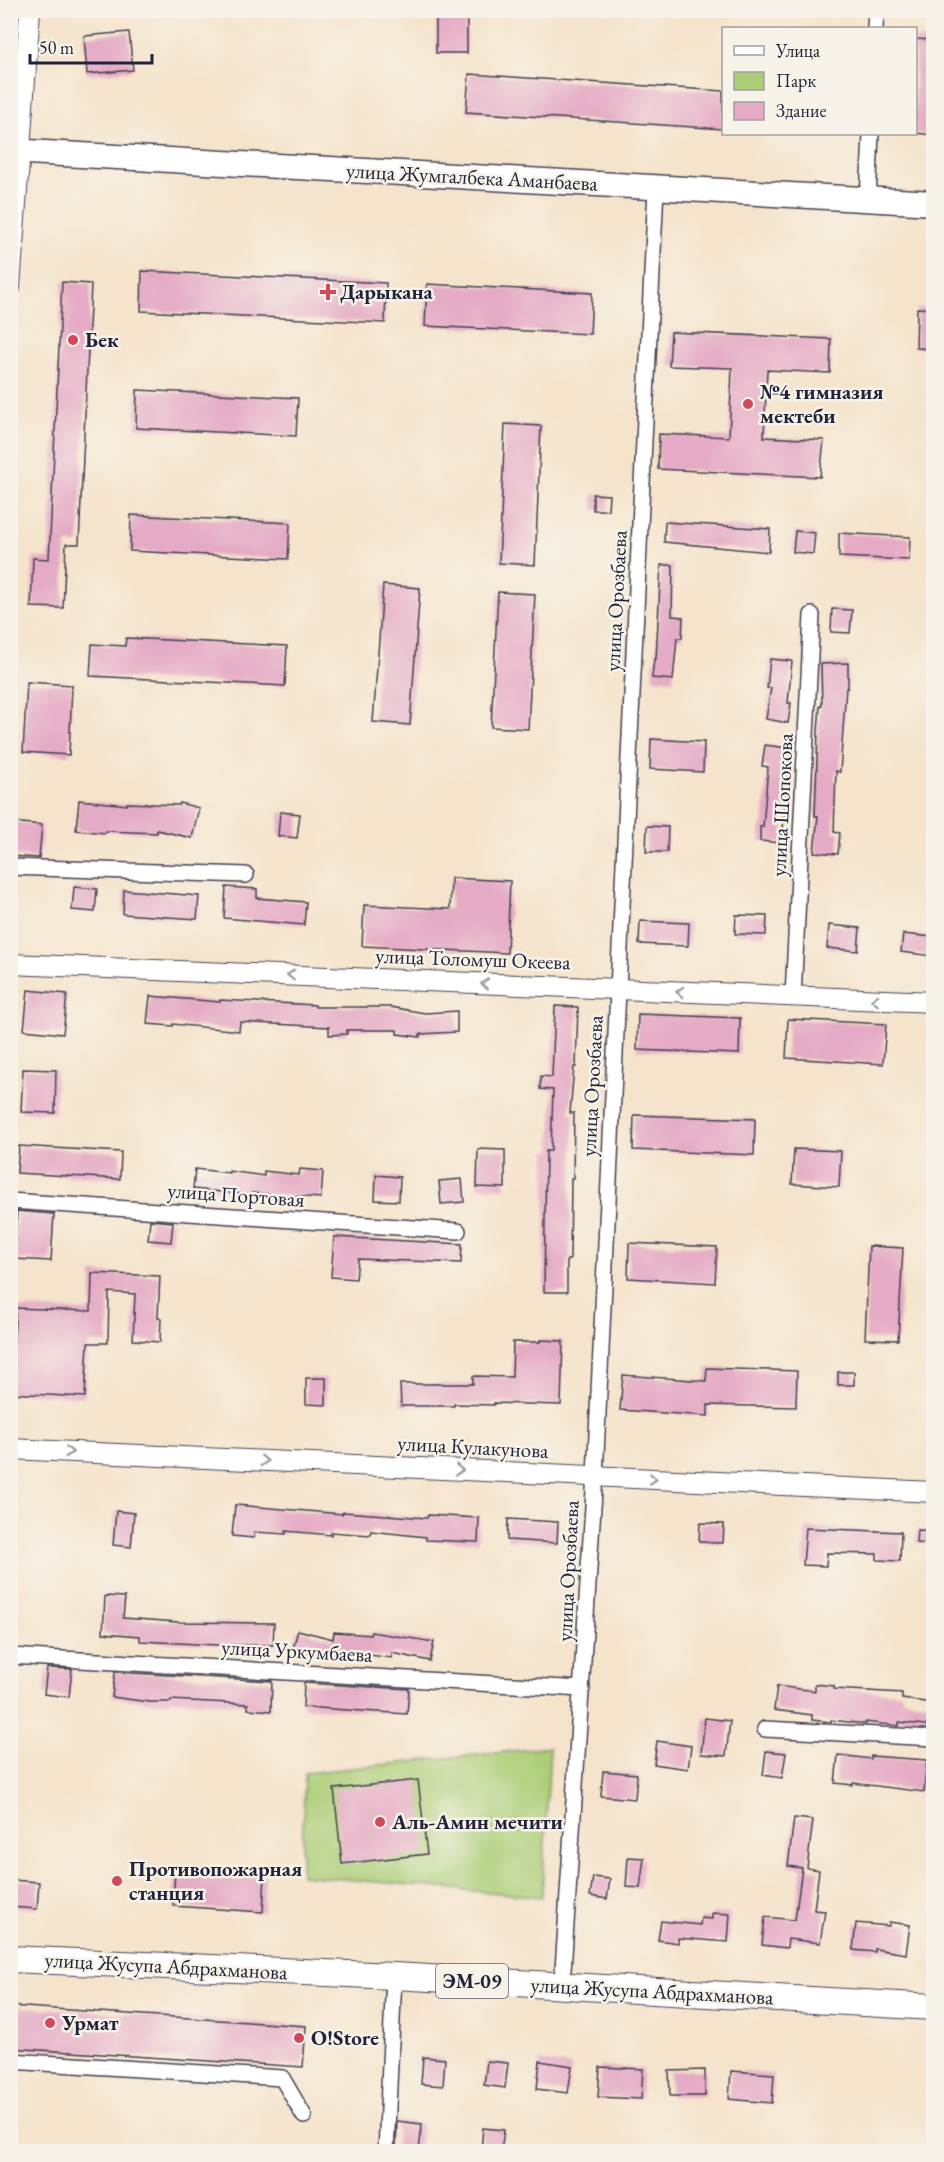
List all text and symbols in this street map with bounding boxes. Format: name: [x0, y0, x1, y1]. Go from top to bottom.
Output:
scale bar: [30, 27, 152, 65]
legend: [722, 27, 917, 135]
text: 50 m: [39, 36, 74, 59]
text: Улица: [775, 39, 821, 62]
text: Парк: [776, 69, 816, 92]
text: Здание: [776, 99, 826, 122]
street label: улица Жумгалбека Аманбаева: [345, 156, 599, 197]
place label: Дарыкана: [340, 278, 434, 305]
marker: Дарыкана: [321, 285, 335, 299]
place label: Бек: [85, 326, 119, 353]
marker: Бек: [66, 333, 80, 347]
place label: №4 гимназия мектеби: [760, 378, 884, 429]
marker: №4 гимназия мектеби: [741, 397, 755, 411]
street label: улица Орозбаева: [598, 529, 633, 672]
street label: улица Шопокова: [764, 732, 799, 877]
street label: улица Толомуш Океева: [375, 942, 572, 975]
one-way arrow: [286, 969, 295, 982]
one-way arrow: [481, 977, 490, 990]
one-way arrow: [676, 985, 685, 998]
one-way arrow: [871, 994, 880, 1006]
street label: улица Орозбаева: [574, 1014, 609, 1157]
street label: улица Портовая: [166, 1176, 306, 1213]
street label: улица Кулакунова: [397, 1429, 550, 1464]
one-way arrow: [64, 1445, 73, 1458]
one-way arrow: [259, 1454, 268, 1467]
one-way arrow: [454, 1463, 463, 1476]
one-way arrow: [649, 1473, 658, 1486]
street label: улица Орозбаева: [550, 1499, 585, 1642]
street label: улица Уркумбаева: [221, 1633, 374, 1668]
place label: Аль-Амин мечити: [391, 1808, 563, 1835]
marker: Аль-Амин мечити: [373, 1815, 387, 1829]
place label: Противопожарная станция: [129, 1855, 302, 1906]
marker: Противопожарная станция: [110, 1874, 124, 1888]
street label: улица Жусупа Абдрахманова: [44, 1946, 289, 1985]
road number: ЭМ-09: [436, 1964, 508, 1998]
street label: улица Жусупа Абдрахманова: [530, 1971, 775, 2010]
place label: Урмат: [61, 2009, 119, 2036]
marker: Урмат: [43, 2016, 57, 2030]
place label: O!Store: [311, 2024, 379, 2051]
marker: O!Store: [292, 2031, 306, 2045]

